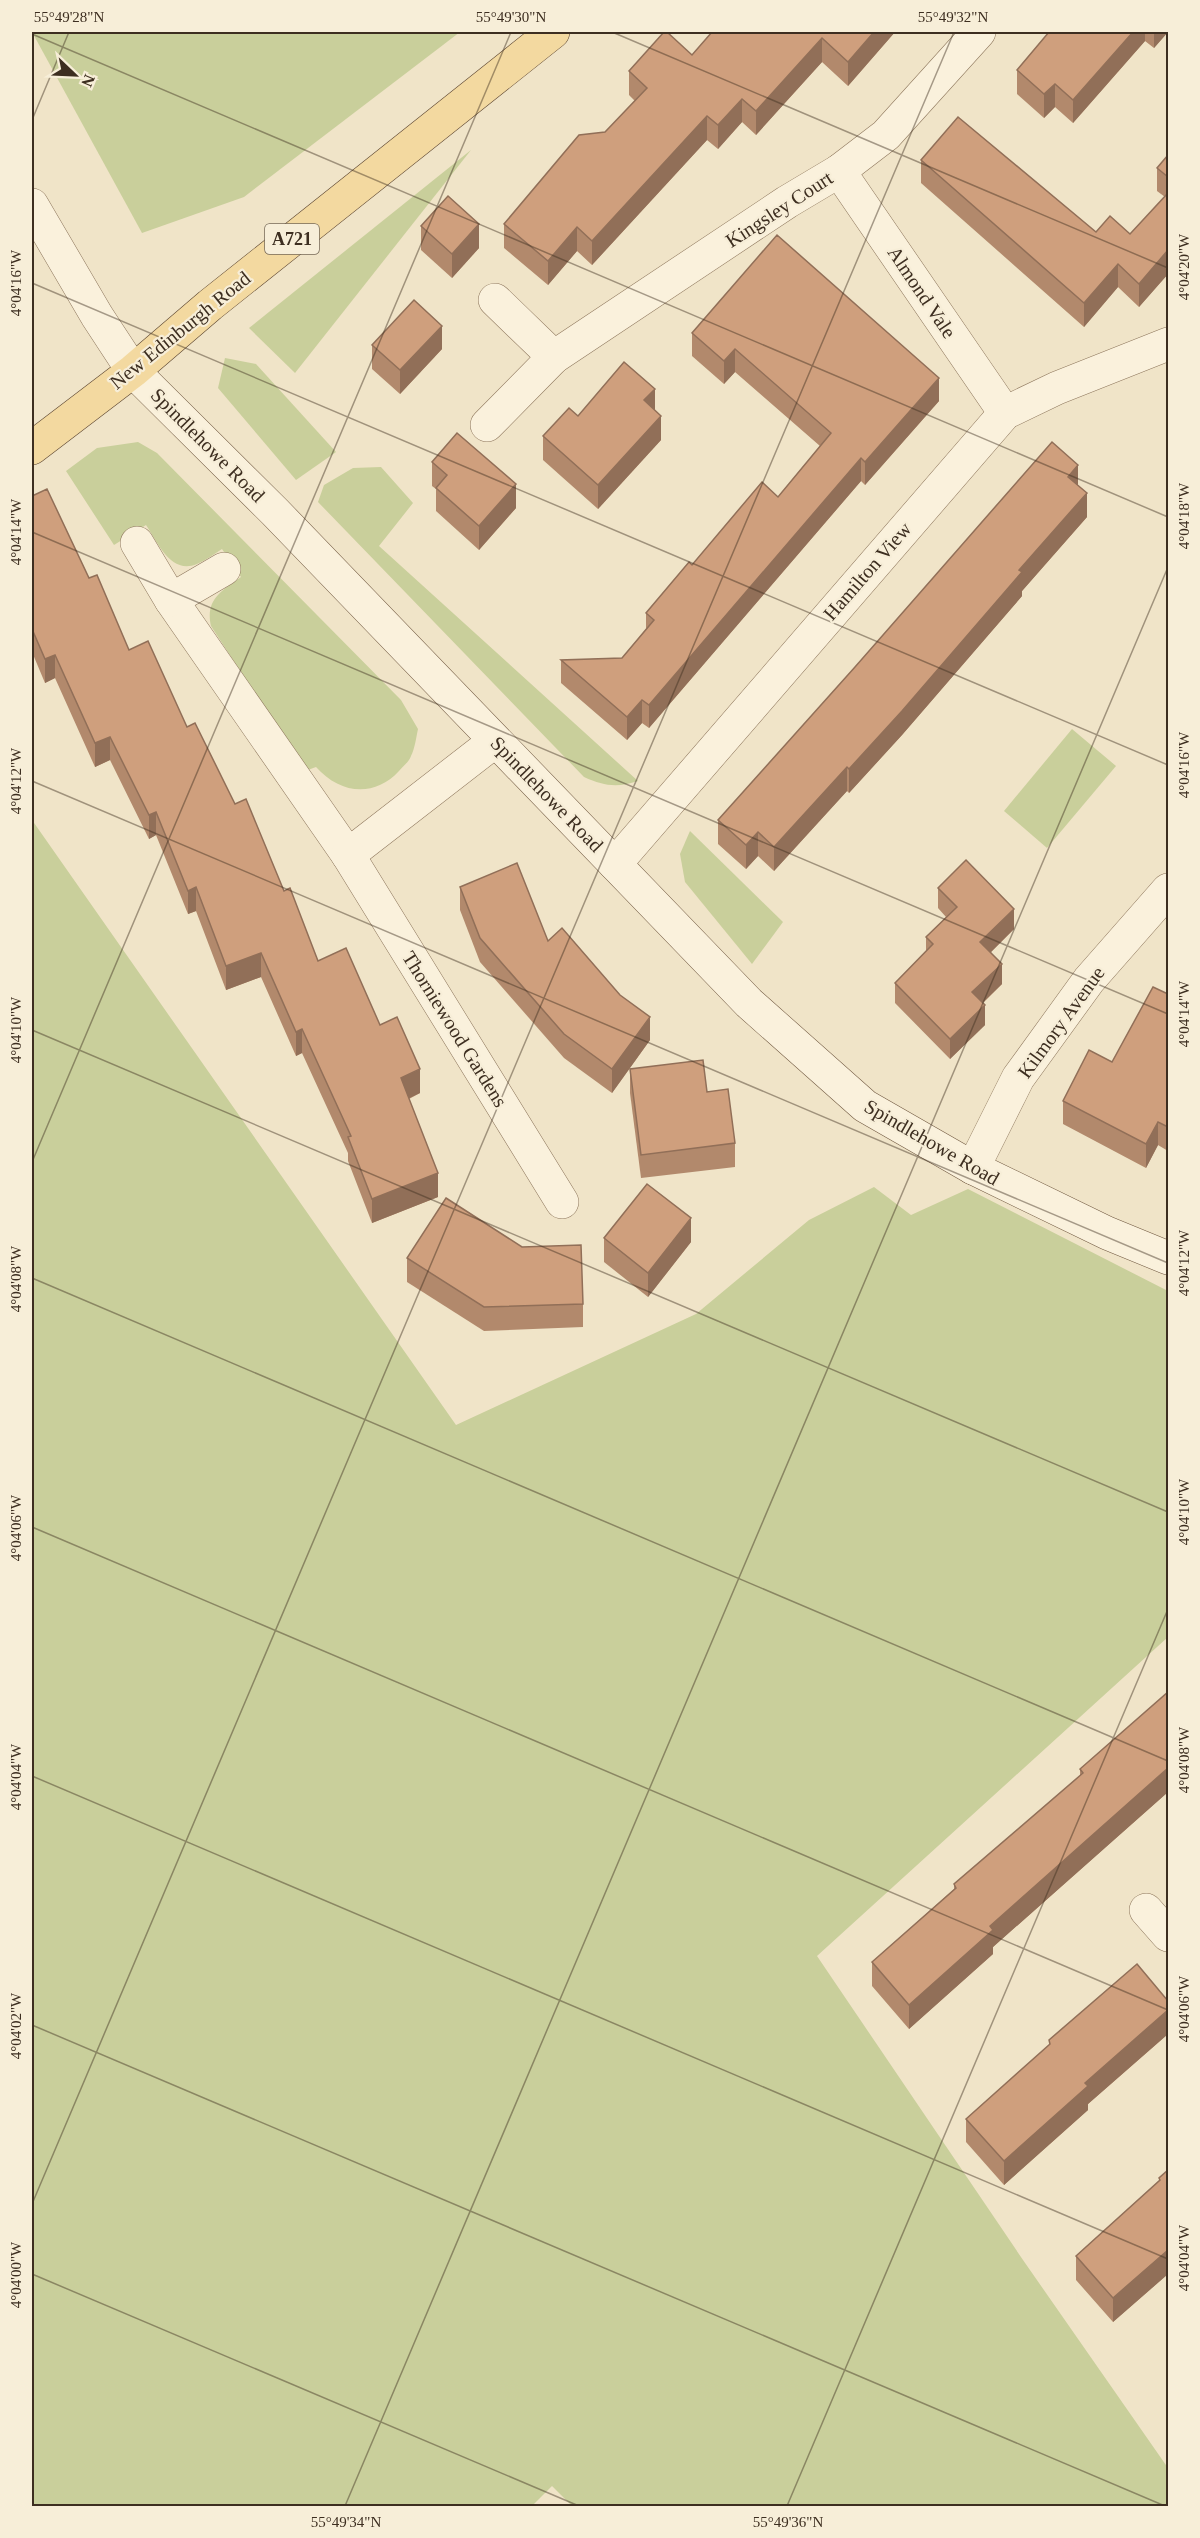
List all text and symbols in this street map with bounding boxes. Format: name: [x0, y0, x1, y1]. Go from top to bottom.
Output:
text: 55°49'28"N: [34, 9, 104, 25]
text: 55°49'30"N: [476, 9, 546, 25]
text: 55°49'32"N: [918, 9, 988, 25]
north arrow: [45, 45, 105, 105]
text: N: [78, 72, 98, 90]
street label: Kingsley Court: [722, 166, 837, 252]
road number: A721: [265, 224, 319, 254]
text: 4°04'20"W: [1176, 233, 1192, 300]
street label: Almond Vale: [883, 242, 961, 342]
text: 4°04'16"W: [8, 249, 24, 316]
street label: New Edinburgh Road: [105, 267, 255, 394]
street label: Spindlehowe Road: [146, 384, 269, 507]
text: 4°04'18"W: [1176, 482, 1192, 549]
text: 4°04'14"W: [8, 498, 24, 565]
street label: Hamilton View: [819, 517, 916, 624]
text: 4°04'16"W: [1176, 731, 1192, 798]
street label: Spindlehowe Road: [486, 732, 608, 857]
text: 4°04'12"W: [8, 747, 24, 814]
street label: Thorniewood Gardens: [398, 947, 512, 1111]
street label: Kilmory Avenue: [1013, 962, 1110, 1083]
text: 4°04'14"W: [1176, 980, 1192, 1047]
text: 4°04'10"W: [8, 996, 24, 1063]
street label: Spindlehowe Road: [860, 1095, 1003, 1190]
text: 4°04'12"W: [1176, 1229, 1192, 1296]
text: 4°04'08"W: [8, 1245, 24, 1312]
text: 4°04'10"W: [1176, 1478, 1192, 1545]
text: 4°04'06"W: [8, 1494, 24, 1561]
text: 4°04'08"W: [1176, 1726, 1192, 1793]
text: 4°04'04"W: [8, 1743, 24, 1810]
text: 4°04'06"W: [1176, 1975, 1192, 2042]
text: 4°04'02"W: [8, 1992, 24, 2059]
text: 4°04'04"W: [1176, 2224, 1192, 2291]
text: 4°04'00"W: [8, 2241, 24, 2308]
text: 55°49'34"N: [311, 2514, 381, 2530]
text: 55°49'36"N: [753, 2514, 823, 2530]

